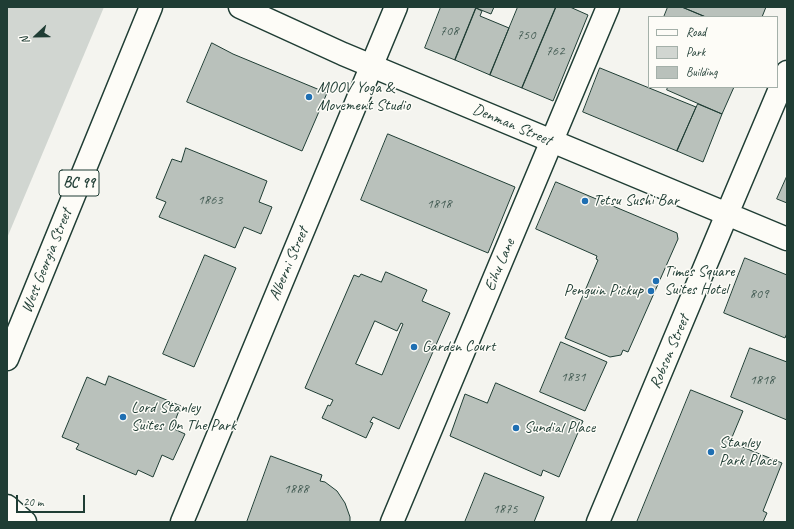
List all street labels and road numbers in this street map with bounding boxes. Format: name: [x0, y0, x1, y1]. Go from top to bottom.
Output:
street label: Denman Street: [470, 100, 554, 150]
road number: BC 99: [59, 170, 99, 196]
street label: West Georgia Street: [17, 206, 77, 316]
street label: Alberni Street: [265, 225, 313, 303]
street label: Eihu Lane: [480, 236, 520, 294]
street label: Robson Street: [646, 312, 694, 392]

